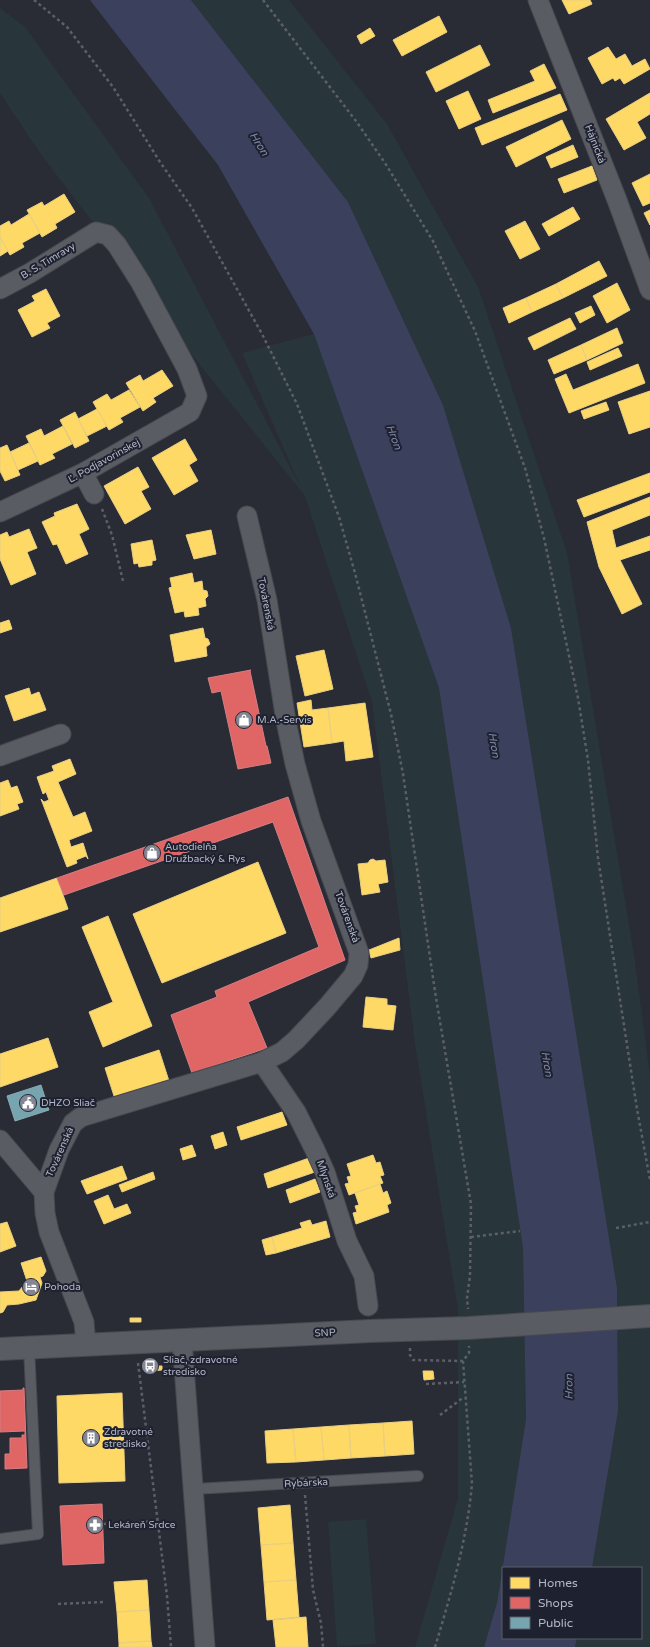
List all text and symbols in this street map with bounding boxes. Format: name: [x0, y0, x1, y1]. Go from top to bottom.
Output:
street label: Hájnická: [582, 123, 608, 165]
water label: Hron: [247, 130, 271, 159]
street label: B. S. Timravy: [19, 240, 78, 282]
water label: Hron: [384, 423, 405, 452]
street label: Ľ. Podjavorinskej: [66, 436, 142, 486]
street label: Továrenská: [255, 577, 277, 631]
shop icon: M.A.-Servis: [234, 710, 254, 730]
place label: M.A.-Servis: [257, 714, 312, 726]
water label: Hron: [486, 731, 502, 759]
place label: Autodielňa Družbacký & Rys: [165, 841, 245, 865]
shop icon: Autodielňa Družbacký & Rys: [142, 843, 162, 863]
street label: Továrenská: [332, 890, 362, 944]
water label: Hron: [539, 1050, 555, 1078]
public building icon: DHZO Sliač: [18, 1093, 38, 1113]
place label: DHZO Sliač: [41, 1097, 95, 1109]
street label: Továrenská: [44, 1125, 76, 1179]
street label: Mlynská: [314, 1158, 338, 1200]
hotel icon: Pohoda: [21, 1277, 41, 1297]
place label: Pohoda: [44, 1281, 81, 1293]
street label: SNP: [314, 1326, 336, 1340]
place label: Sliač, zdravotné stredisko: [163, 1354, 238, 1378]
bus stop icon: Sliač, zdravotné stredisko: [140, 1356, 160, 1376]
water label: Hron: [562, 1374, 576, 1400]
place label: Zdravotné stredisko: [104, 1426, 153, 1450]
building icon: Zdravotné stredisko: [81, 1428, 101, 1448]
street label: Rybárska: [284, 1476, 328, 1490]
pharmacy icon: Lekáreň Srdce: [85, 1515, 105, 1535]
place label: Lekáreň Srdce: [108, 1519, 176, 1531]
legend: [502, 1567, 642, 1639]
text: Homes: [538, 1576, 578, 1590]
text: Shops: [538, 1596, 573, 1610]
text: Public: [538, 1616, 573, 1630]

